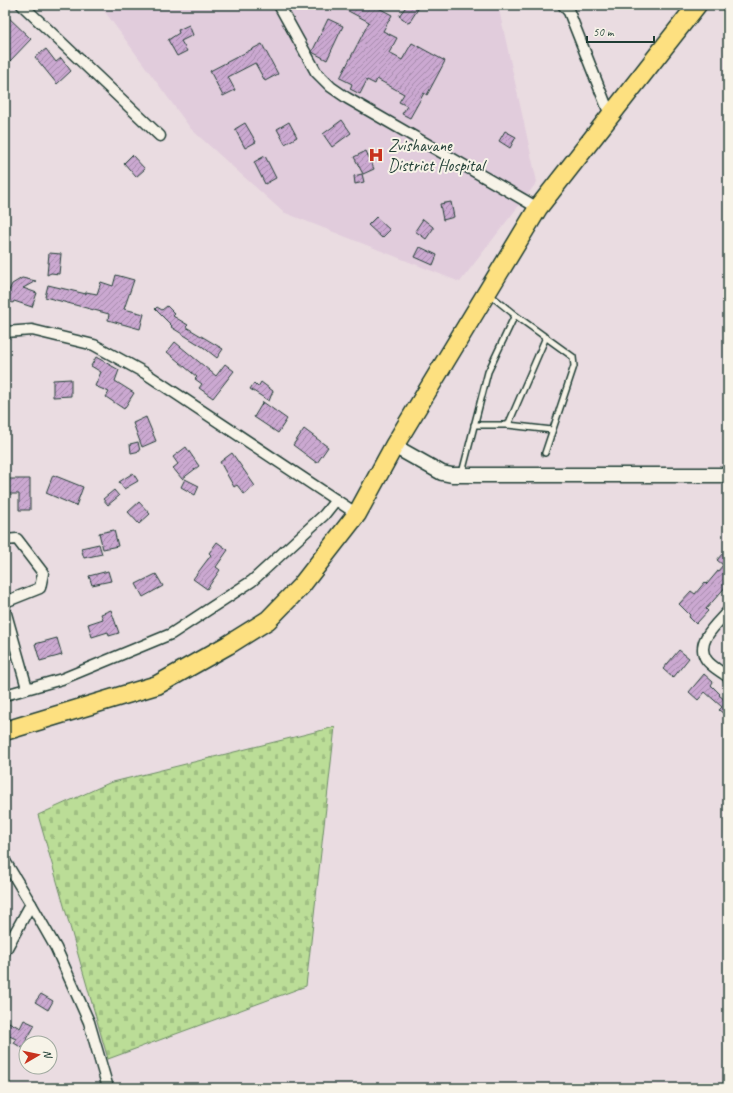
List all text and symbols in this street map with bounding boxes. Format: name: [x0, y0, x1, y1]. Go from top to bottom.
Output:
scale bar: [587, 18, 654, 44]
text: 50 m: [593, 24, 615, 40]
place label: Zvishavane District Hospital: [388, 135, 487, 176]
hospital icon: Zvishavane District Hospital: [367, 146, 385, 164]
north arrow: [18, 1035, 58, 1075]
text: N: [40, 1049, 56, 1060]

